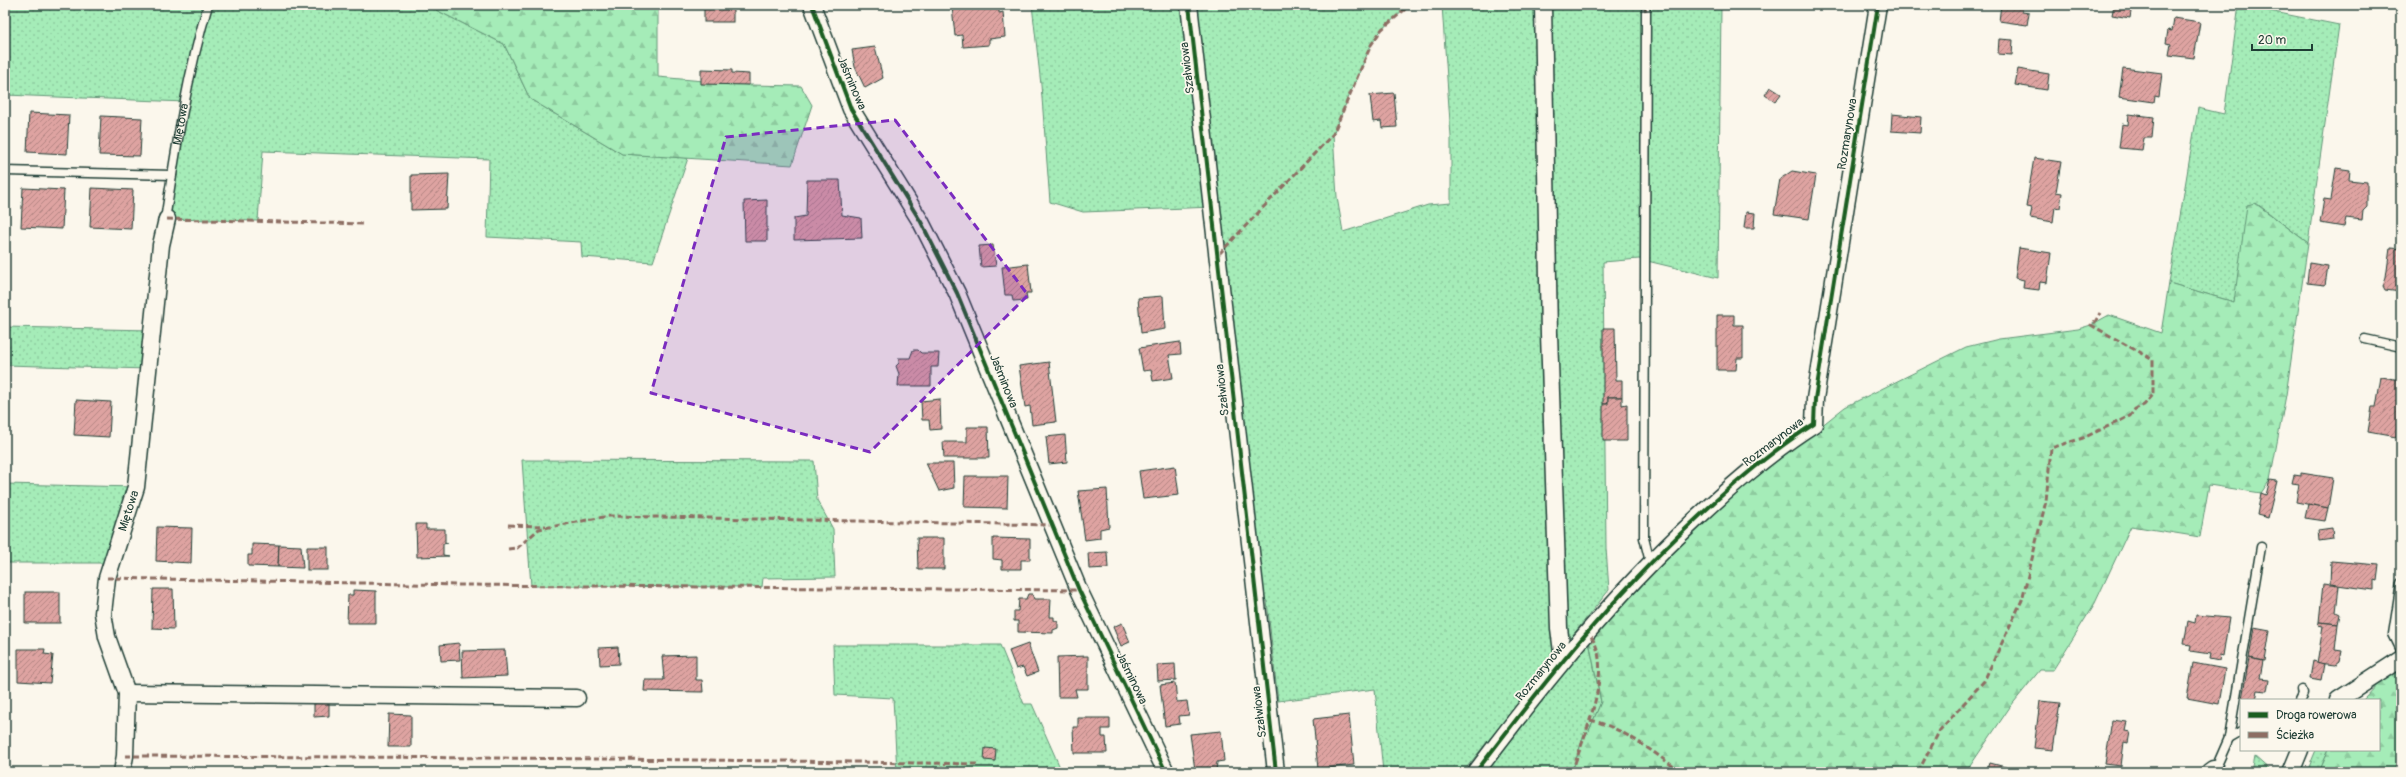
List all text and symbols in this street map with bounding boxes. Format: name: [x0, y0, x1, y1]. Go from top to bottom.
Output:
scale bar: [2252, 26, 2312, 52]
text: 20 m: [2258, 33, 2287, 48]
street label: Szałwiowa: [1177, 41, 1198, 95]
street label: Jaśminowa: [834, 54, 870, 112]
street label: Rozmarynowa: [1834, 97, 1861, 171]
street label: Miętowa: [170, 102, 192, 146]
street label: Jaśminowa: [986, 352, 1021, 411]
street label: Szałwiowa: [1212, 363, 1233, 417]
street label: Rozmarynowa: [1740, 414, 1807, 470]
street label: Miętowa: [115, 488, 143, 533]
street label: Rozmarynowa: [1513, 638, 1570, 704]
street label: Jaśminowa: [1112, 650, 1151, 707]
street label: Szałwiowa: [1249, 685, 1270, 739]
legend: [2240, 699, 2380, 751]
text: Droga rowerowa: [2276, 708, 2357, 723]
text: Ścieżka: [2276, 727, 2314, 743]

